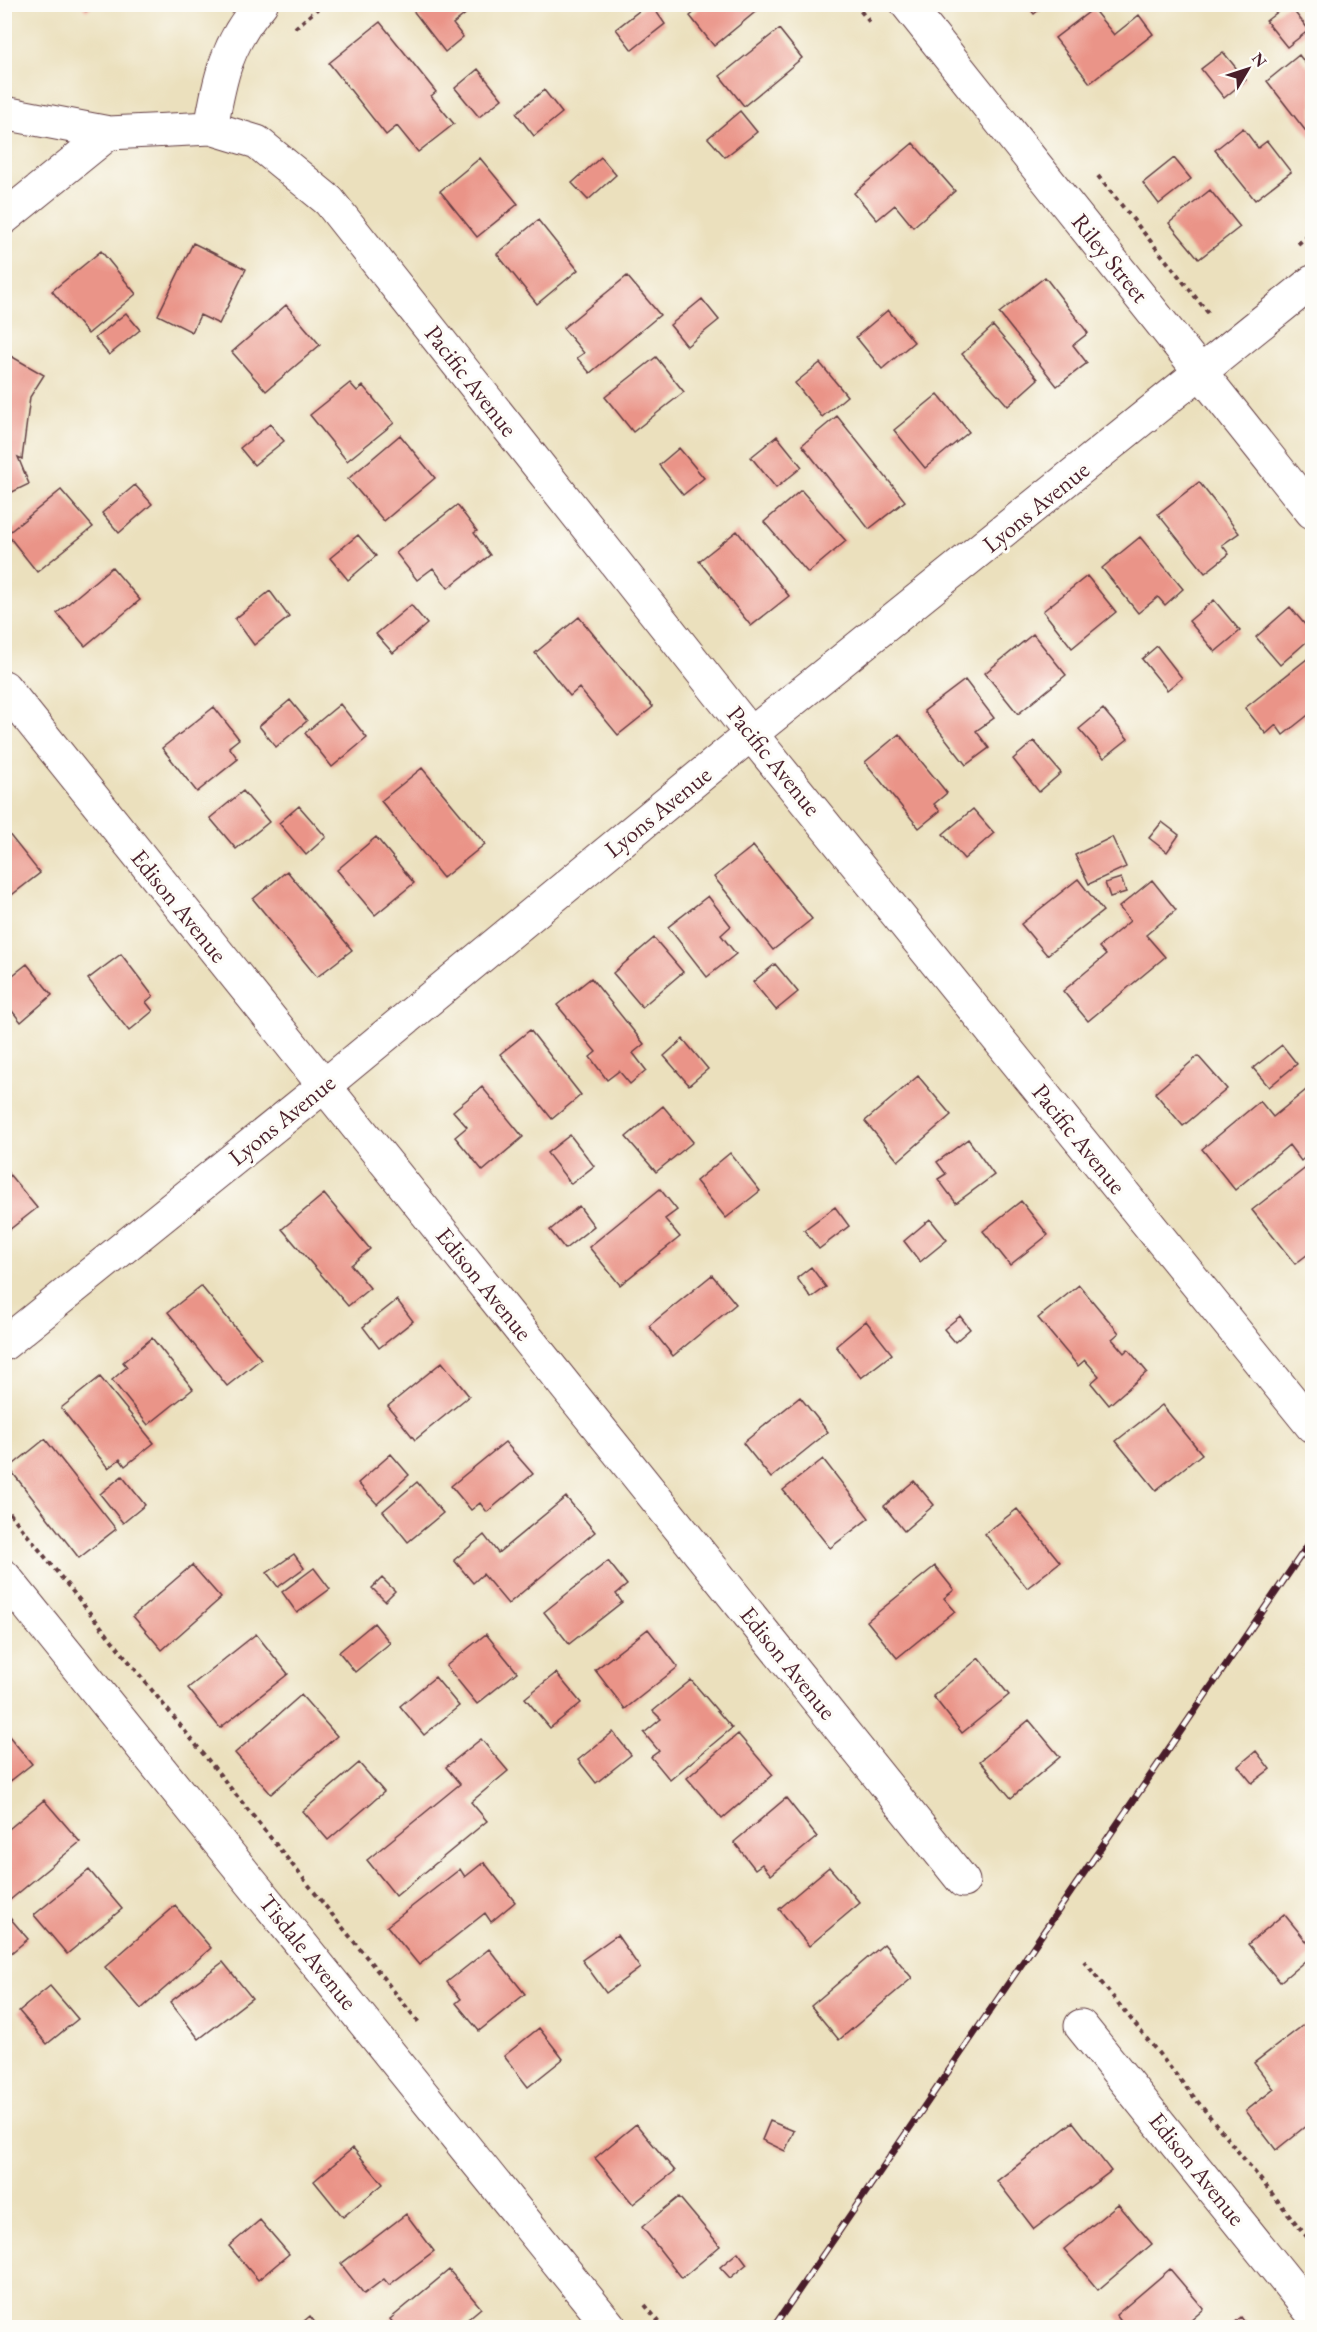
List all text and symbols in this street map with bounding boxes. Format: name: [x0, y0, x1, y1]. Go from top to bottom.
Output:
north arrow: [1218, 39, 1278, 99]
text: N: [1247, 48, 1272, 72]
street label: Riley Street: [1065, 207, 1156, 309]
street label: Pacific Avenue: [418, 319, 525, 443]
street label: Lyons Avenue: [976, 454, 1095, 559]
street label: Pacific Avenue: [720, 699, 828, 822]
street label: Lyons Avenue: [598, 759, 717, 864]
street label: Edison Avenue: [124, 843, 235, 969]
street label: Lyons Avenue: [222, 1067, 341, 1172]
street label: Pacific Avenue: [1025, 1077, 1133, 1200]
street label: Edison Avenue: [429, 1221, 540, 1347]
street label: Edison Avenue: [733, 1600, 844, 1726]
street label: Tisdale Avenue: [252, 1887, 365, 2016]
street label: Edison Avenue: [1142, 2106, 1253, 2232]

